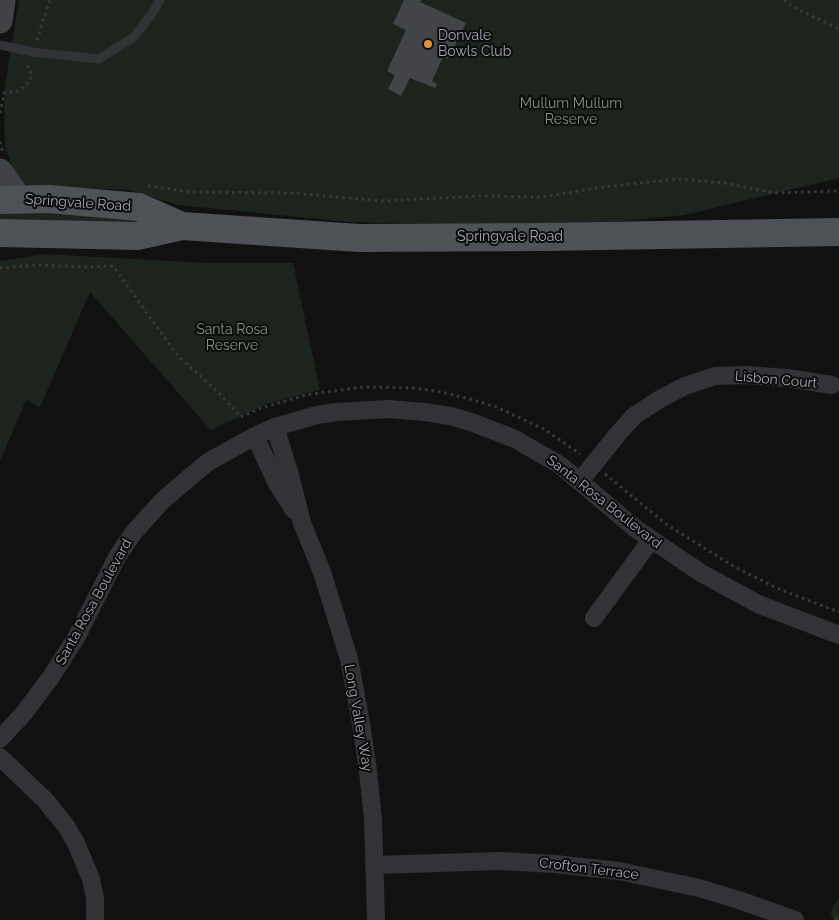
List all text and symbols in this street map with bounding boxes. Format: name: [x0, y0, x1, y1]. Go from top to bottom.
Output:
place label: Donvale Bowls Club: [438, 28, 511, 60]
marker: Donvale Bowls Club: [422, 38, 434, 50]
park label: Mullum Mullum Reserve: [520, 96, 622, 128]
street label: Springvale Road: [25, 191, 131, 215]
street label: Springvale Road: [457, 229, 563, 245]
park label: Santa Rosa Reserve: [196, 322, 268, 354]
street label: Lisbon Court: [734, 368, 818, 392]
street label: Santa Rosa Boulevard: [543, 452, 665, 552]
street label: Santa Rosa Boulevard: [52, 536, 136, 668]
street label: Long Valley Way: [340, 663, 376, 773]
street label: Crofton Terrace: [538, 855, 640, 883]

